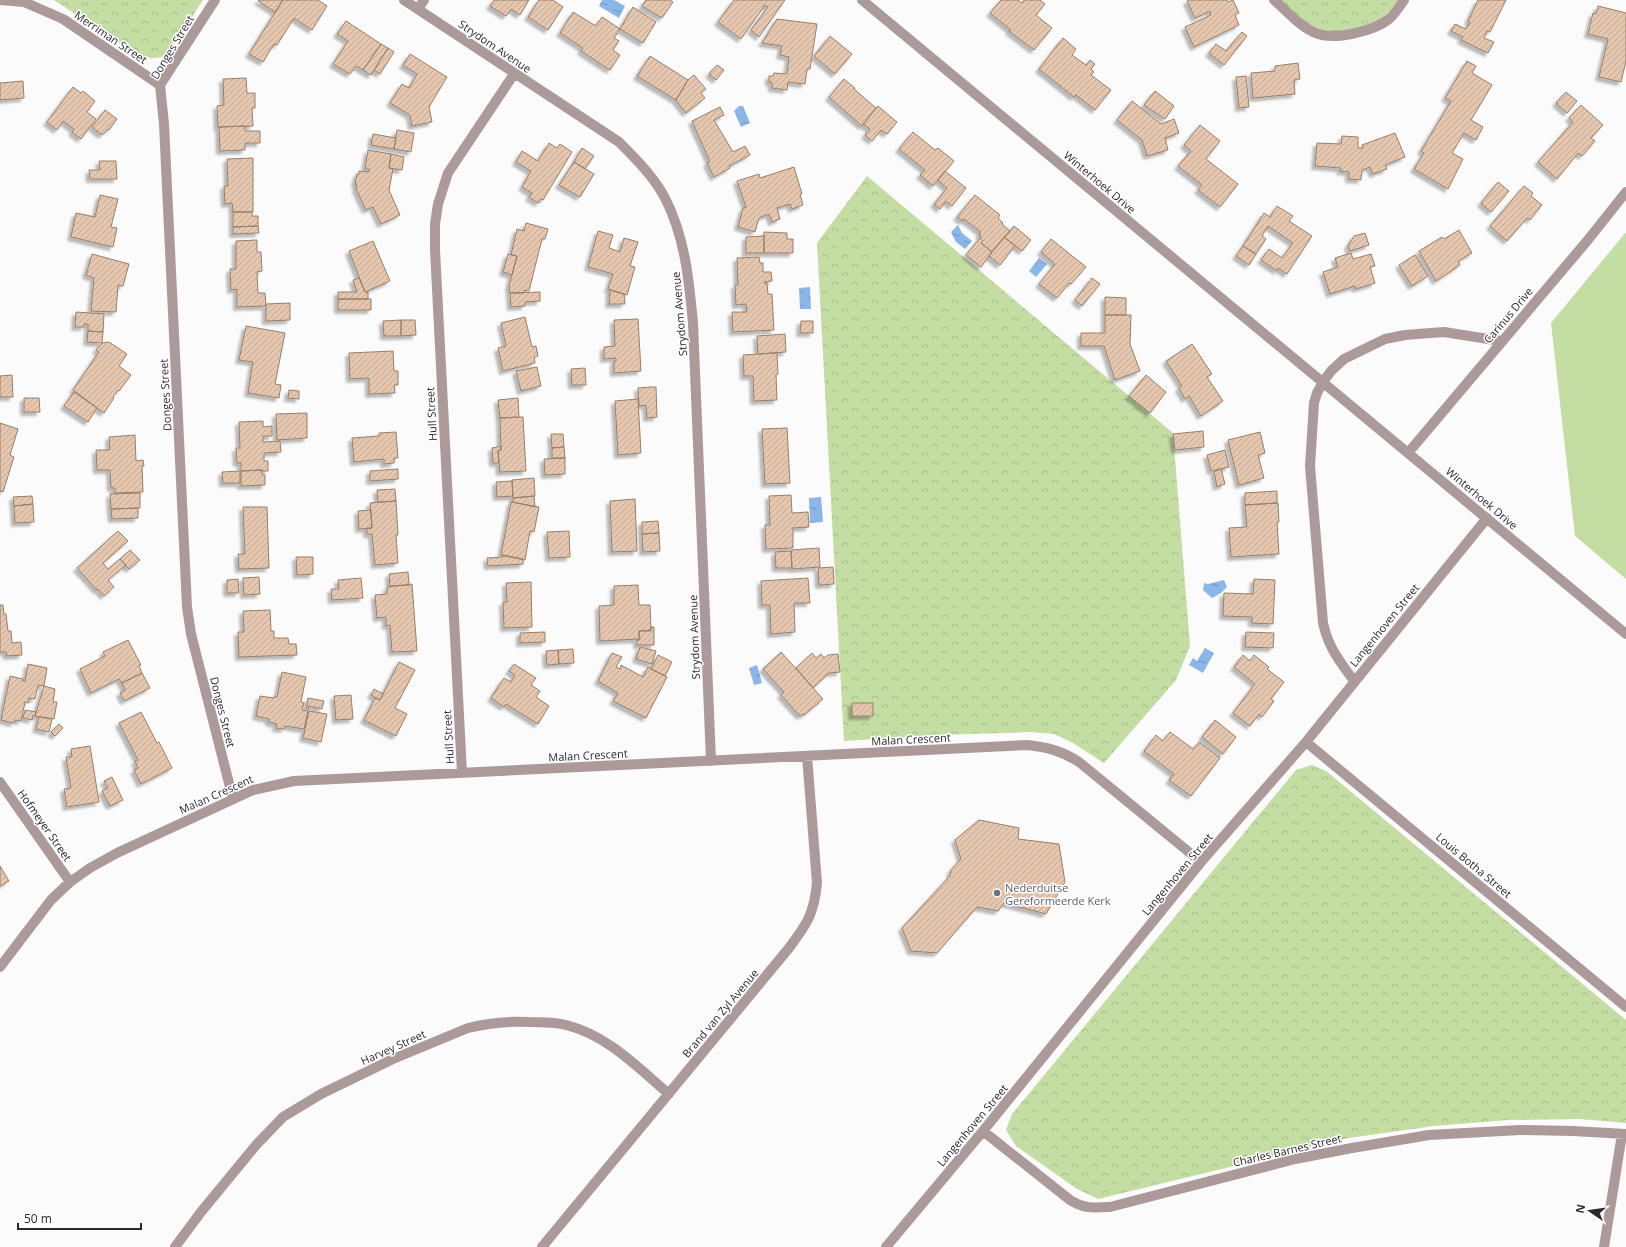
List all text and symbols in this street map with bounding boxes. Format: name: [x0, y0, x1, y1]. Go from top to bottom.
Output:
street label: Merriman Street: [72, 7, 150, 67]
street label: Donges Street: [147, 12, 197, 82]
street label: Strydom Avenue: [456, 16, 534, 76]
street label: Winterhoek Drive: [1061, 148, 1139, 216]
street label: Strydom Avenue: [668, 271, 690, 357]
street label: Carinus Drive: [1480, 284, 1536, 346]
street label: Donges Street: [156, 358, 174, 432]
street label: Hull Street: [422, 387, 440, 441]
street label: Winterhoek Drive: [1443, 464, 1521, 532]
street label: Langenhoven Street: [1346, 580, 1422, 670]
street label: Strydom Avenue: [685, 594, 703, 680]
street label: Donges Street: [207, 675, 239, 749]
street label: Hull Street: [439, 710, 457, 764]
street label: Malan Crescent: [871, 729, 951, 749]
street label: Malan Crescent: [548, 745, 628, 765]
street label: Malan Crescent: [177, 771, 255, 817]
street label: Hofmeyer Street: [15, 786, 75, 864]
street label: Louis Botha Street: [1433, 829, 1515, 901]
street label: Langenhoven Street: [1138, 830, 1216, 918]
place label: Nederduitse Gereformeerde Kerk: [1005, 880, 1111, 908]
marker: Nederduitse Gereformeerde Kerk: [992, 888, 1002, 898]
street label: Brand van Zyl Avenue: [679, 966, 761, 1060]
street label: Harvey Street: [358, 1026, 428, 1068]
street label: Langenhoven Street: [933, 1081, 1011, 1169]
street label: Charles Barnes Street: [1231, 1130, 1343, 1170]
north arrow: [1570, 1191, 1610, 1231]
text: N: [1571, 1203, 1588, 1215]
scale bar: [18, 1205, 141, 1231]
text: 50 m: [24, 1210, 52, 1227]

